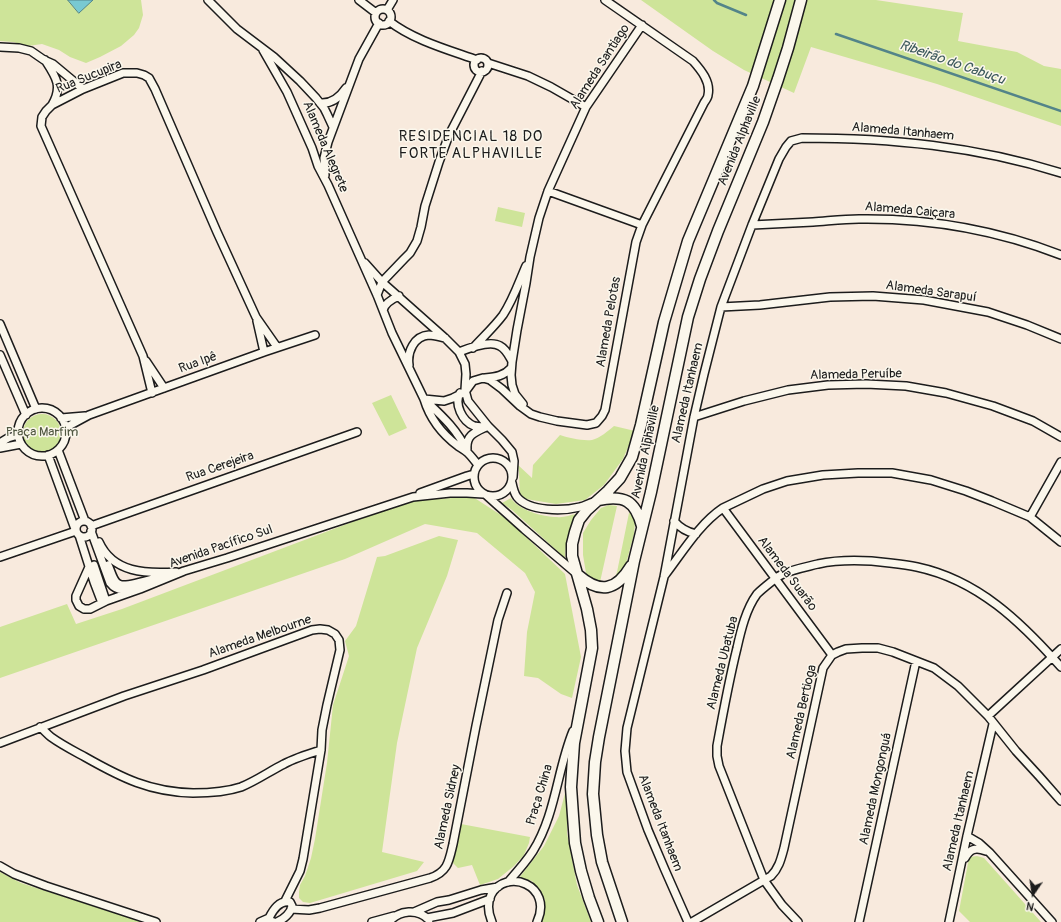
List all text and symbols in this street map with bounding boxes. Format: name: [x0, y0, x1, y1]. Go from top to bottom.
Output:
street label: Alameda Santiago: [567, 22, 633, 112]
water label: Ribeirão do Cabuçu: [897, 37, 1007, 89]
street label: Rua Sucupira: [54, 57, 124, 97]
street label: Avenida Alphaville: [715, 94, 765, 188]
street label: Alameda Alegrete: [299, 99, 351, 195]
street label: Alameda Itanhaem: [851, 120, 955, 144]
district label: RESIDENCIAL 18 DO FORTE ALPHAVILLE: [399, 128, 543, 163]
street label: Alameda Caiçara: [864, 199, 956, 223]
street label: Alameda Pelotas: [593, 276, 625, 368]
street label: Alameda Sarapuí: [885, 278, 977, 306]
street label: Alameda Itanhaem: [669, 341, 707, 445]
street label: Rua Ipê: [177, 349, 219, 377]
street label: Alameda Peruíbe: [810, 366, 902, 384]
street label: Avenida Alphaville: [628, 404, 664, 500]
park label: Praça Marfim: [6, 425, 78, 441]
street label: Rua Cerejeira: [184, 448, 256, 486]
street label: Avenida Pacífico Sul: [167, 522, 275, 572]
street label: Alameda Suarão: [754, 534, 820, 614]
street label: Alameda Melbourne: [206, 612, 314, 662]
street label: Alameda Ubatuba: [704, 615, 742, 711]
street label: Alameda Bertioga: [784, 663, 820, 761]
street label: Alameda Mongonguá: [856, 732, 896, 846]
street label: Alameda Sidney: [431, 763, 465, 851]
street label: Praça China: [523, 763, 557, 827]
street label: Alameda Itanhaem: [940, 769, 978, 873]
street label: Alameda Itanhaem: [634, 772, 686, 874]
north arrow: [1013, 874, 1053, 914]
text: N: [1025, 899, 1035, 913]

